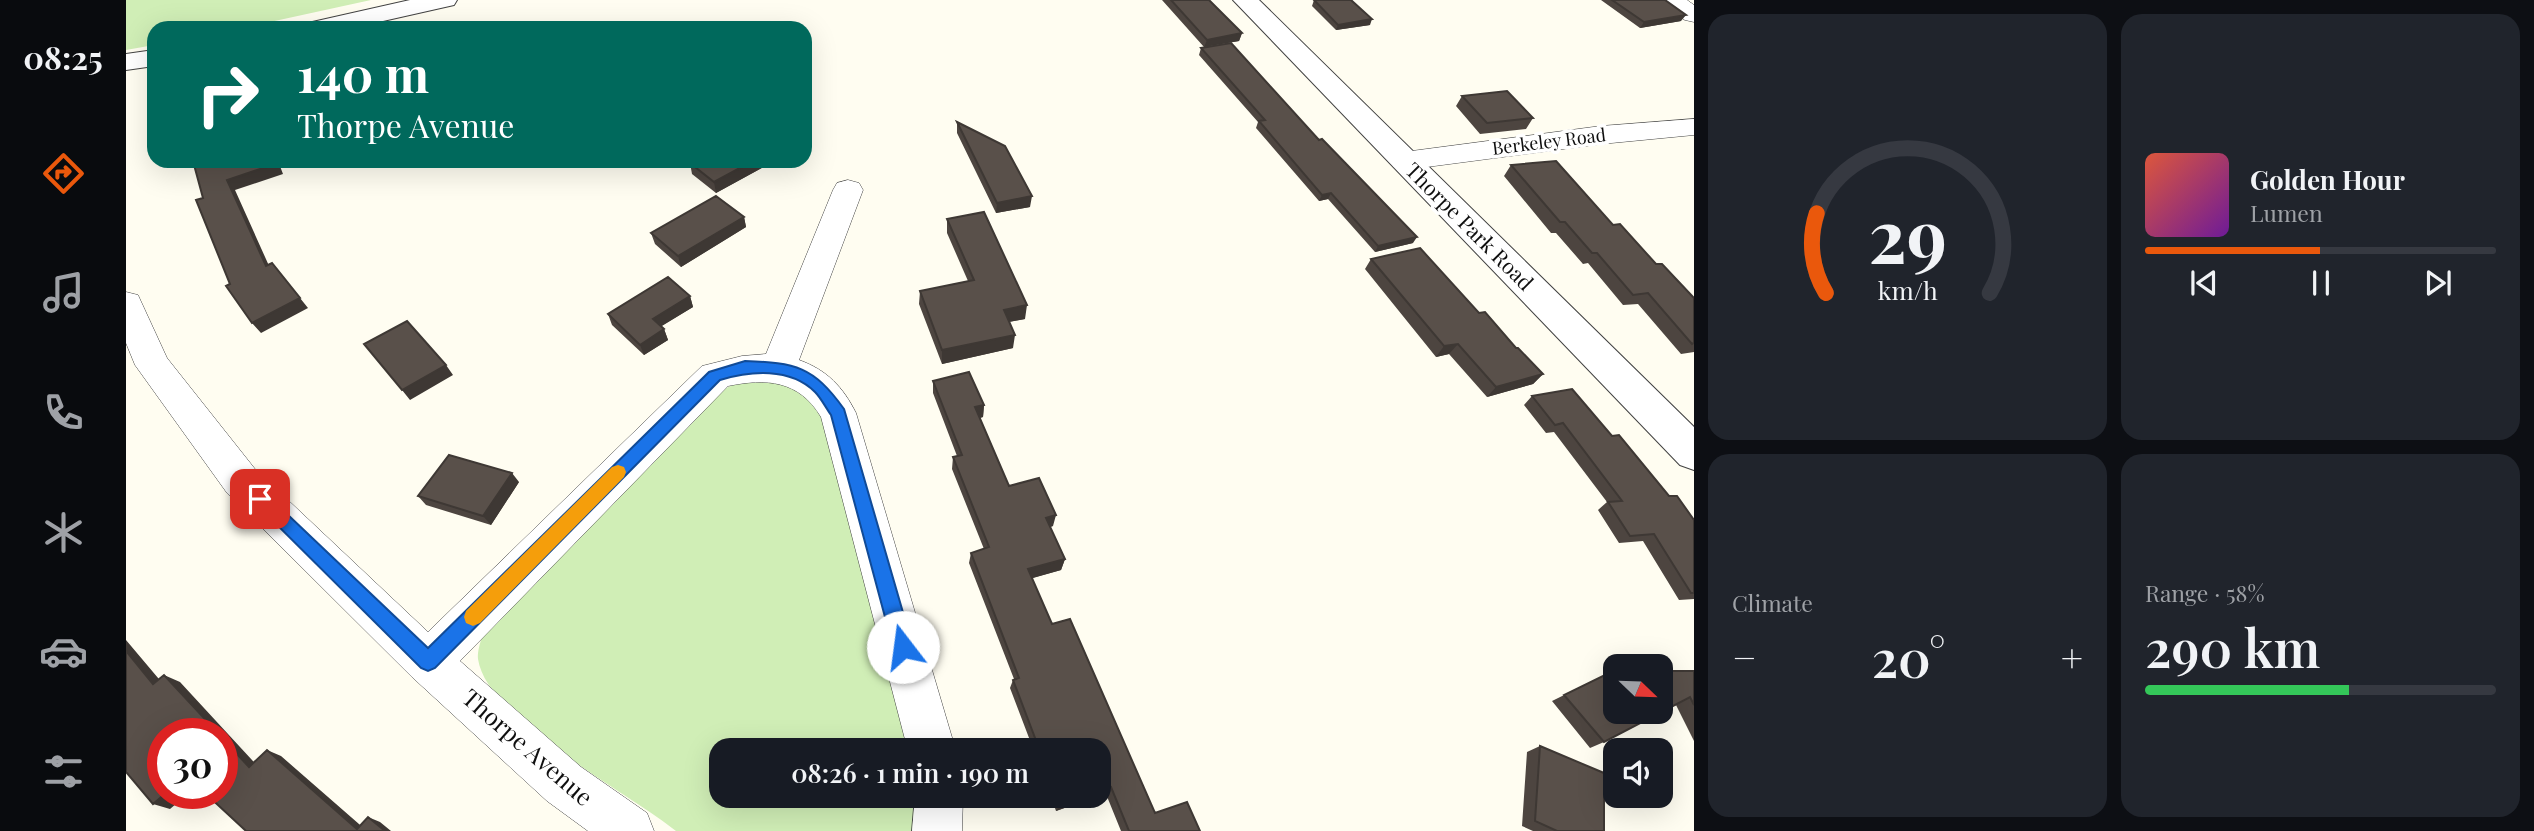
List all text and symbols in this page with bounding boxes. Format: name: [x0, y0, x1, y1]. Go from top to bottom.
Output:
text: 08:25: [23, 35, 103, 78]
text: 140 m: [297, 40, 429, 105]
icon: right: [182, 49, 273, 140]
text: Thorpe Avenue: [297, 103, 515, 146]
street label: Berkeley Road: [1491, 122, 1608, 160]
icon: directions: [39, 149, 88, 198]
street label: Thorpe Park Road: [1400, 156, 1540, 296]
text: Golden Hour: [2250, 162, 2405, 197]
text: 29: [1868, 185, 1947, 282]
text: Lumen: [2250, 197, 2323, 228]
icon: previous: [2185, 264, 2223, 302]
icon: pause: [2302, 264, 2340, 302]
icon: next: [2419, 264, 2457, 302]
icon: music: [39, 268, 88, 317]
text: km/h: [1878, 273, 1938, 306]
icon: phone: [39, 388, 88, 437]
pin: [230, 469, 290, 529]
icon: arrive: [241, 480, 279, 518]
icon: climate: [39, 508, 88, 557]
text: Range · 58%: [2145, 577, 2265, 608]
text: Climate: [1732, 587, 1813, 618]
position arrow: [866, 610, 940, 684]
text: 290 km: [2145, 612, 2320, 681]
text: 20°: [1872, 622, 1946, 691]
icon: car: [39, 627, 88, 676]
text: −: [1732, 631, 1757, 682]
text: +: [2061, 631, 2083, 682]
north arrow: [1603, 654, 1673, 724]
map controls: [1603, 654, 1673, 808]
street label: Thorpe Avenue: [456, 681, 600, 812]
speed limit sign: 30: [147, 718, 238, 809]
button: sound: [1603, 738, 1673, 808]
icon: filters: [39, 747, 88, 796]
text: 08:26 · 1 min · 190 m: [791, 755, 1029, 790]

